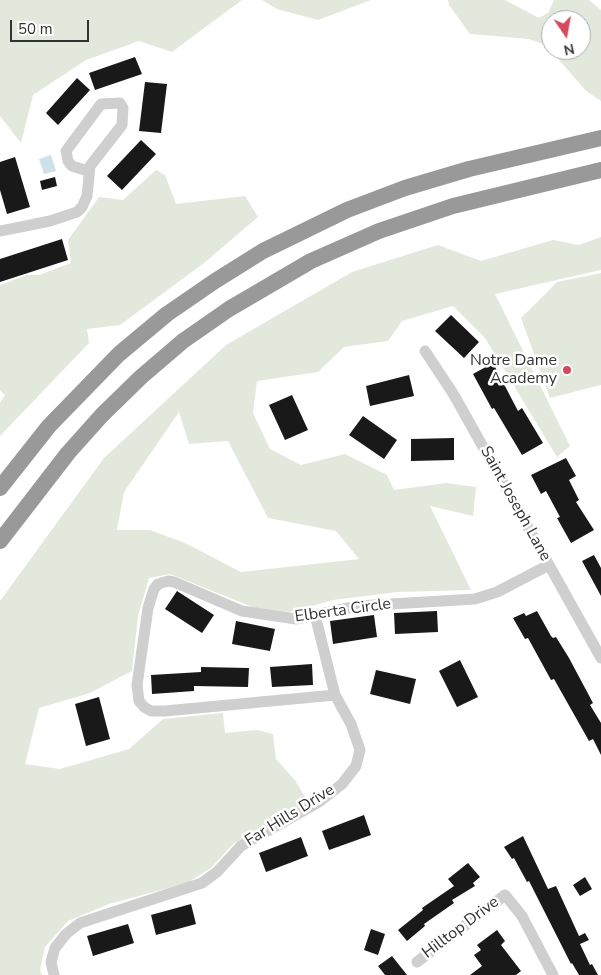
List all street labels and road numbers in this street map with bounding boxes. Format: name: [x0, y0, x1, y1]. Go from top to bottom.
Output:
street label: Saint Joseph Lane: [475, 443, 555, 565]
street label: Elberta Circle: [294, 595, 392, 627]
street label: Far Hills Drive: [242, 781, 338, 851]
street label: Hilltop Drive: [419, 893, 503, 963]

